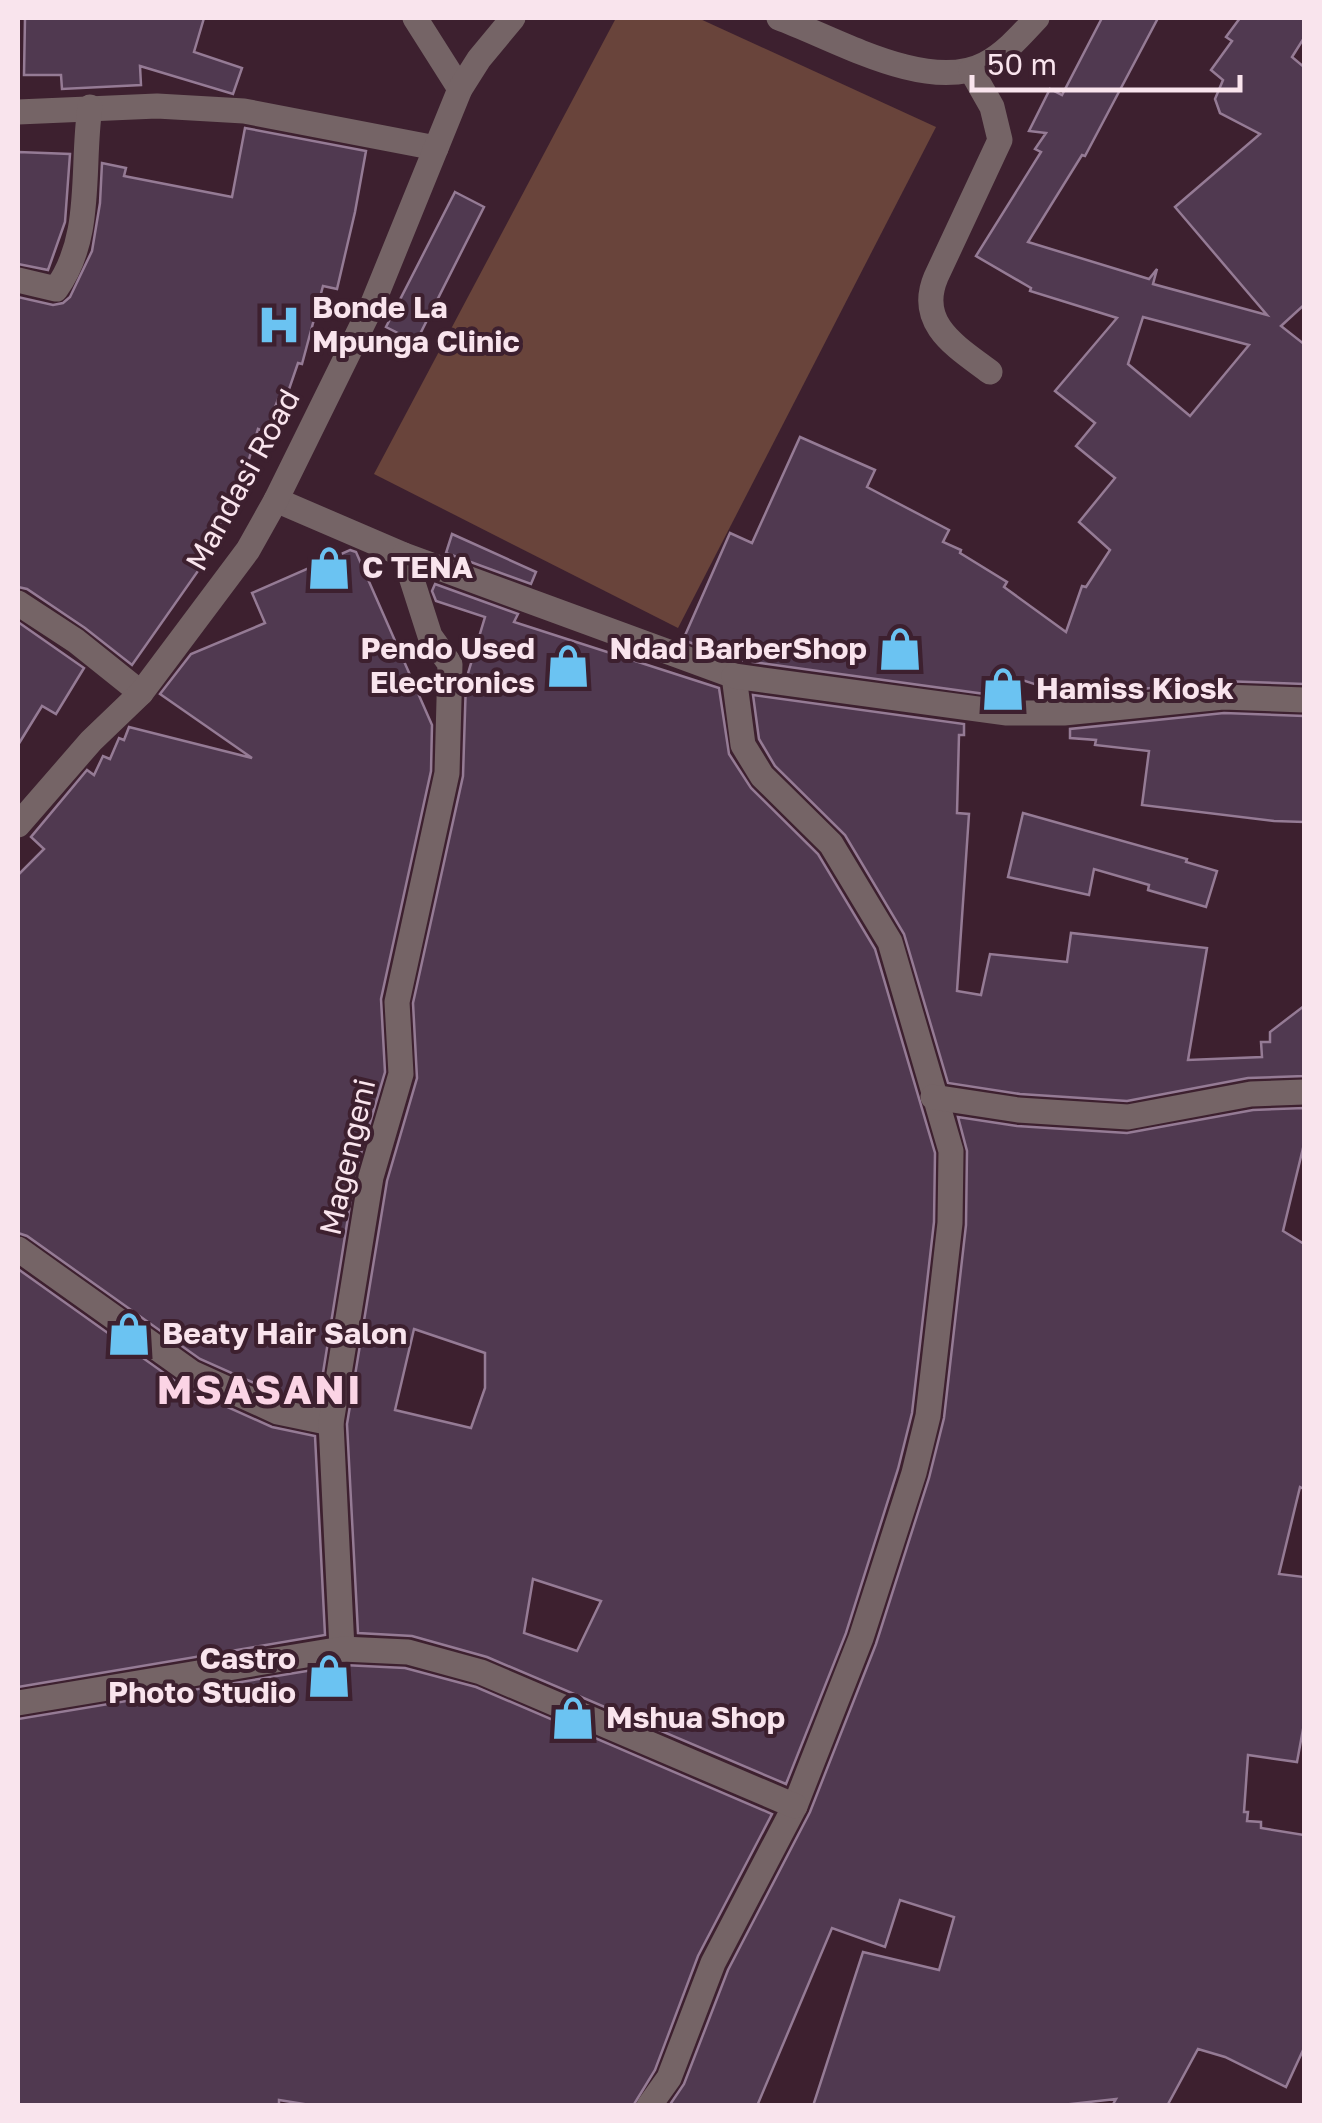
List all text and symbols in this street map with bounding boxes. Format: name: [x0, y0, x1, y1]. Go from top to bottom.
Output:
scale bar: [972, 30, 1240, 92]
text: 50 m: [987, 46, 1057, 82]
place label: Bonde La Mpunga Clinic: [312, 289, 520, 359]
hospital icon: Bonde La Mpunga Clinic: [255, 301, 303, 349]
street label: Mandasi Road: [178, 383, 307, 576]
shop icon: C TENA: [305, 544, 353, 592]
place label: C TENA: [362, 549, 473, 585]
shop icon: Ndad BarberShop: [876, 625, 924, 673]
place label: Pendo Used Electronics: [361, 630, 535, 700]
place label: Ndad BarberShop: [610, 630, 867, 666]
shop icon: Pendo Used Electronics: [544, 642, 592, 690]
shop icon: Hamiss Kiosk: [979, 665, 1027, 713]
place label: Hamiss Kiosk: [1036, 670, 1235, 706]
street label: Magengeni: [312, 1075, 382, 1238]
shop icon: Beaty Hair Salon: [105, 1310, 153, 1358]
place label: Beaty Hair Salon: [162, 1315, 407, 1351]
district label: MSASANI: [157, 1365, 363, 1413]
place label: Castro Photo Studio: [108, 1640, 296, 1710]
shop icon: Castro Photo Studio: [305, 1652, 353, 1700]
shop icon: Mshua Shop: [549, 1694, 597, 1742]
place label: Mshua Shop: [606, 1699, 785, 1735]

